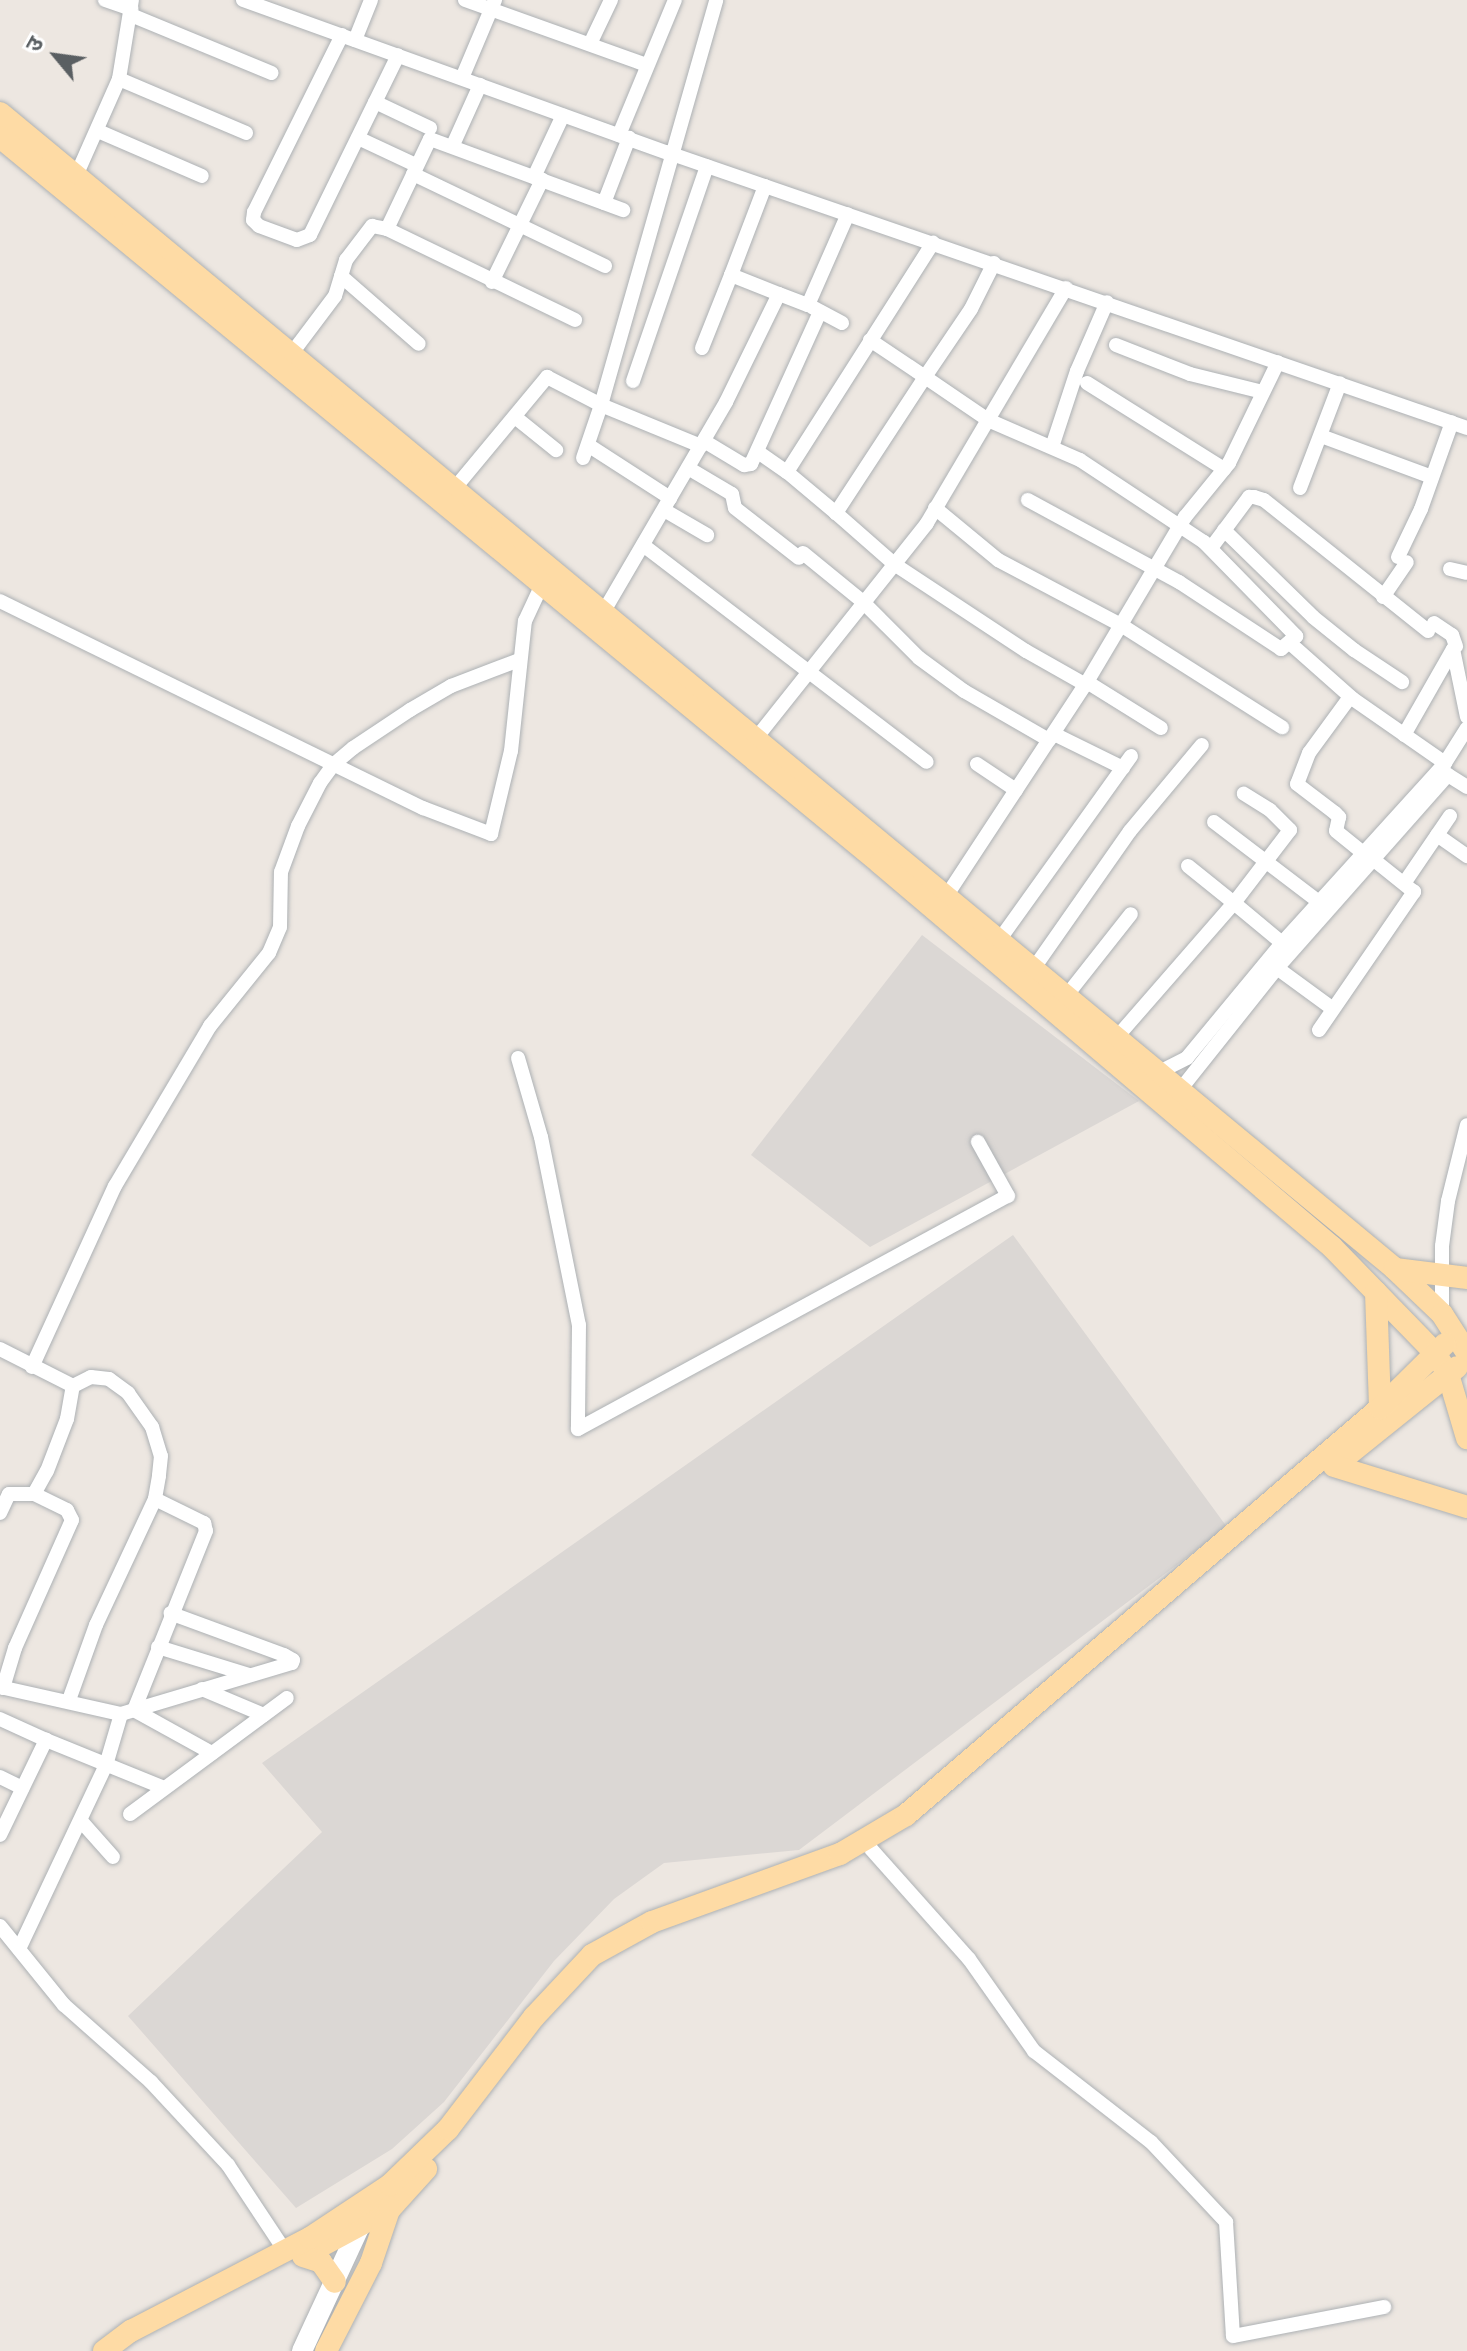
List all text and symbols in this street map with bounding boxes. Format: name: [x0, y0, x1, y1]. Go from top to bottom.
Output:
north arrow: [16, 16, 96, 96]
text: उ: [20, 32, 50, 56]

